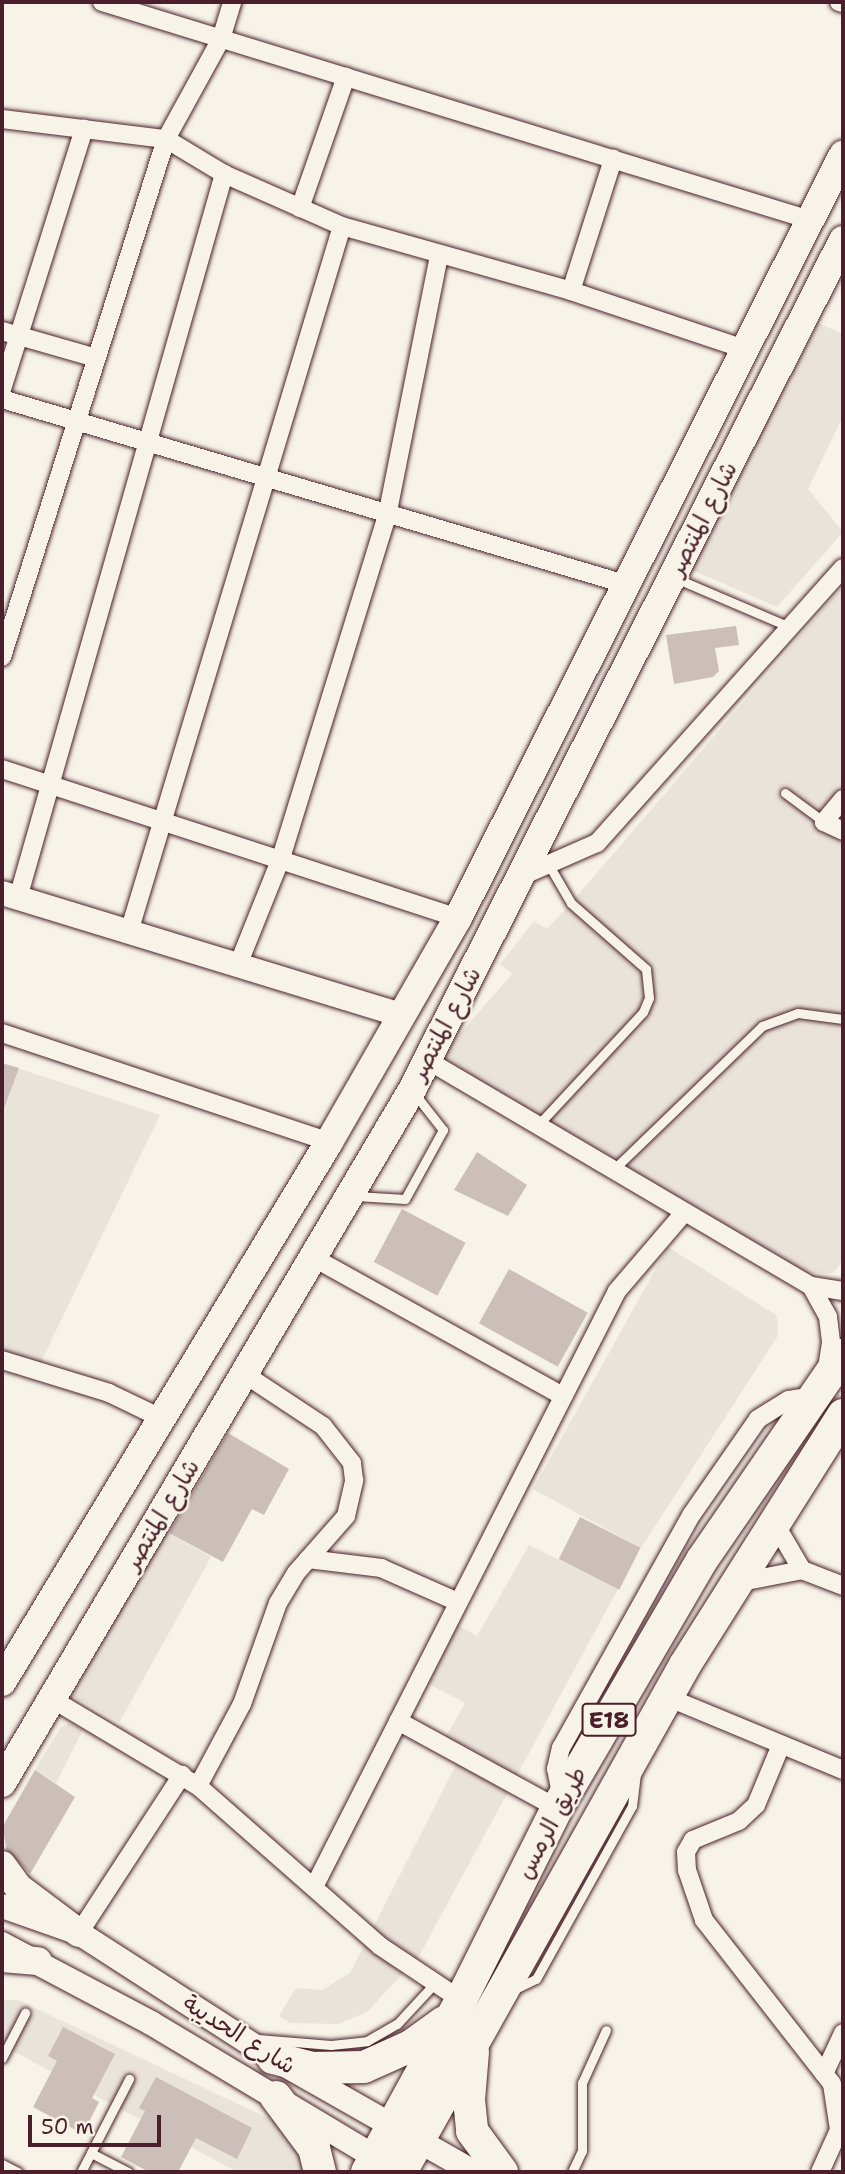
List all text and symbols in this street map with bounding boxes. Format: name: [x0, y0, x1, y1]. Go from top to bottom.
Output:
street label: شارع المنتصر: [662, 457, 744, 581]
street label: شارع المنتصر: [404, 962, 488, 1086]
street label: شارع المنتصر: [118, 1454, 206, 1576]
road number: E18: [581, 1700, 637, 1740]
street label: طريق الرمس: [510, 1762, 594, 1884]
street label: شارع الحديبة: [177, 1989, 301, 2081]
scale bar: [32, 2100, 164, 2144]
text: 50 m: [41, 2113, 94, 2141]

